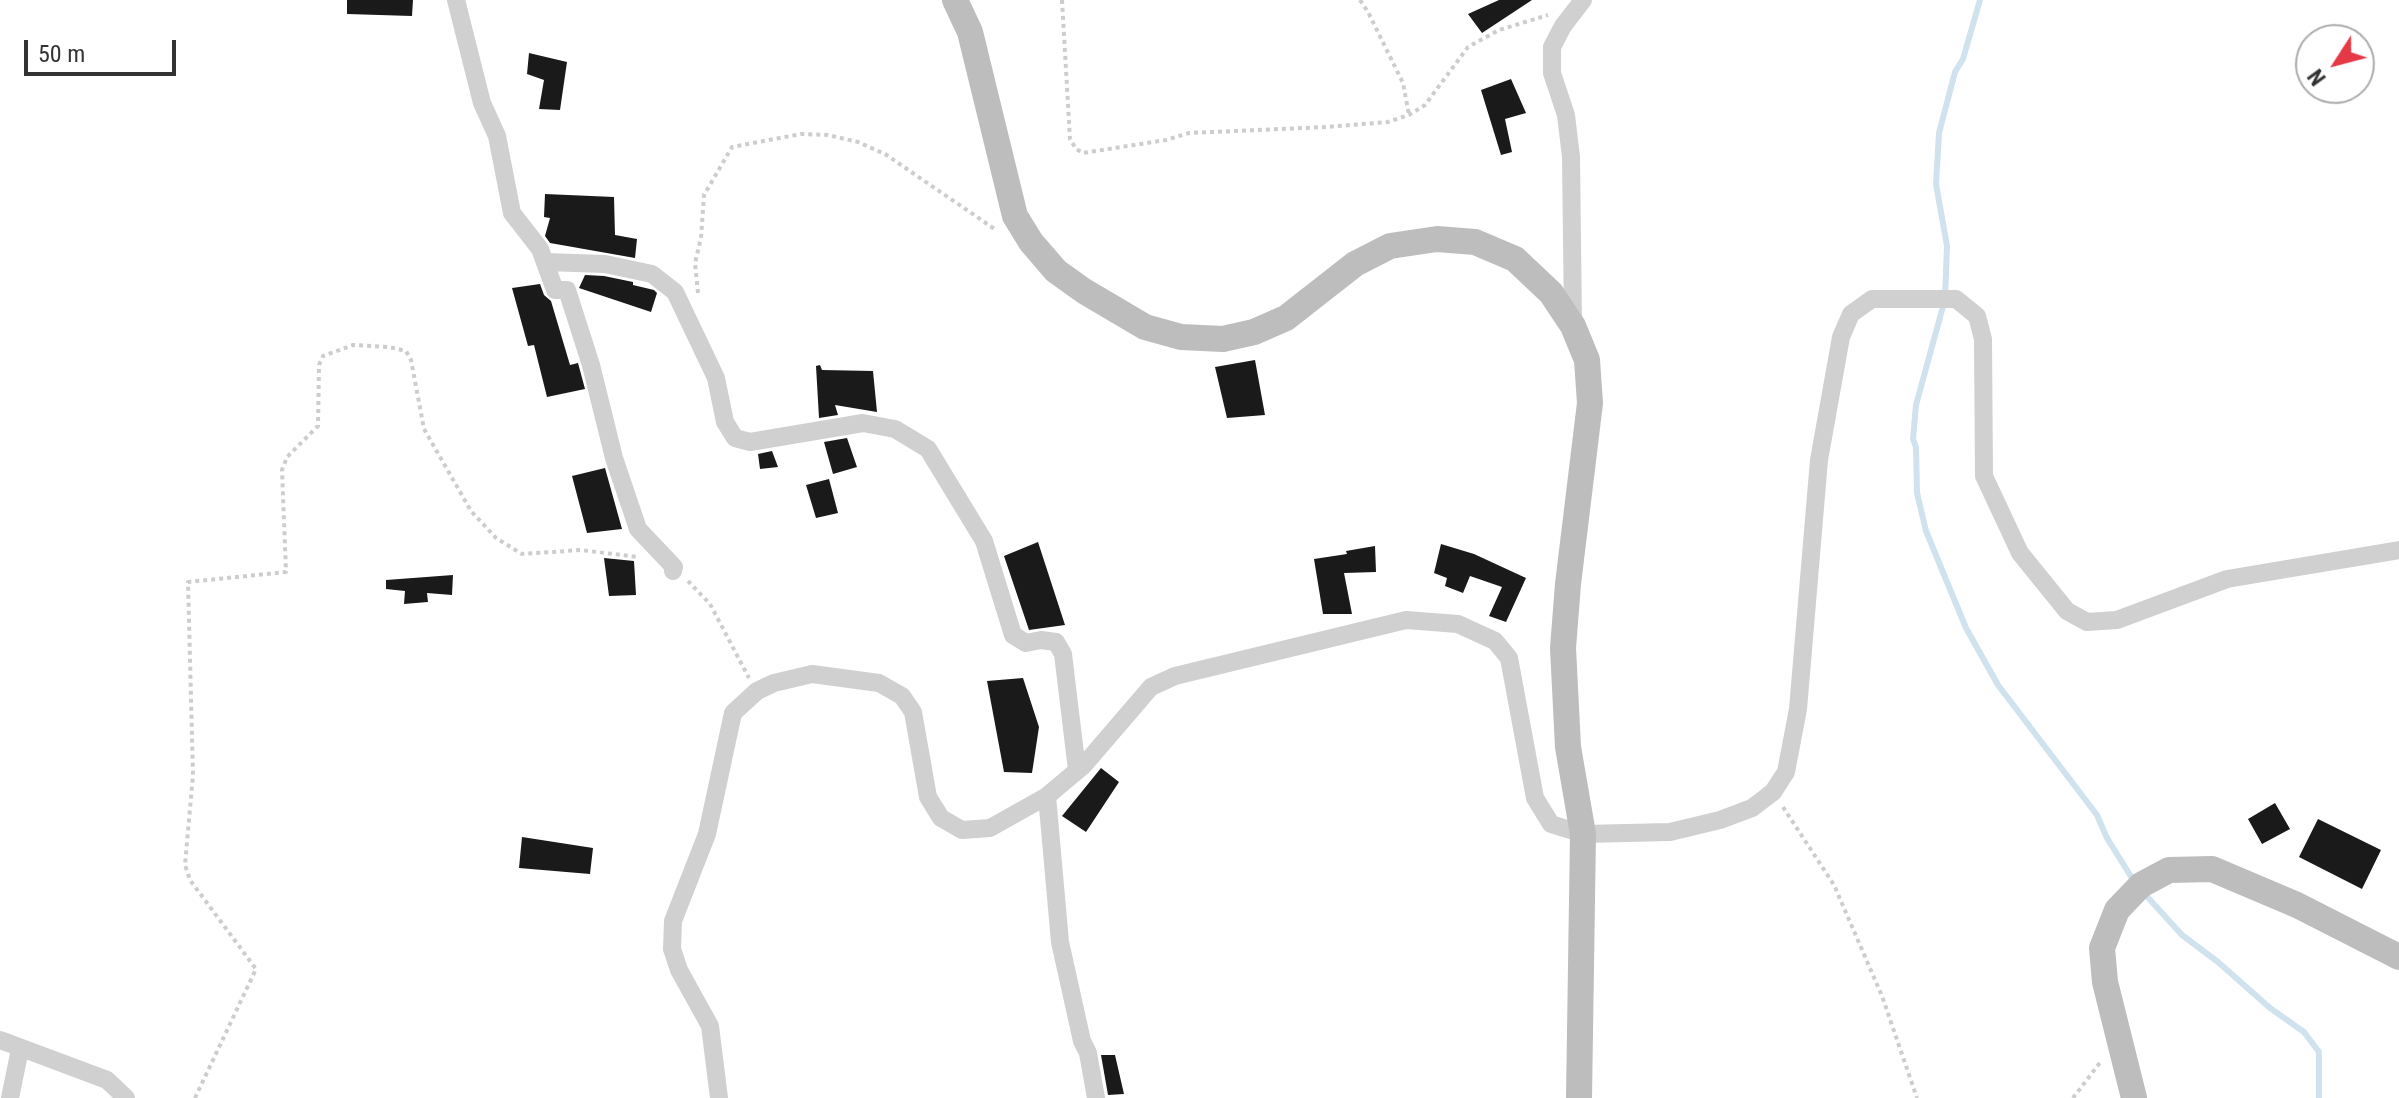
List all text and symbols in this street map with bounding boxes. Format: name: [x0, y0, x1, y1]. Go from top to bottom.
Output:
scale bar: [28, 24, 180, 74]
north arrow: [2295, 24, 2375, 104]
text: 50 m: [38, 40, 85, 68]
text: N: [2303, 64, 2331, 90]

